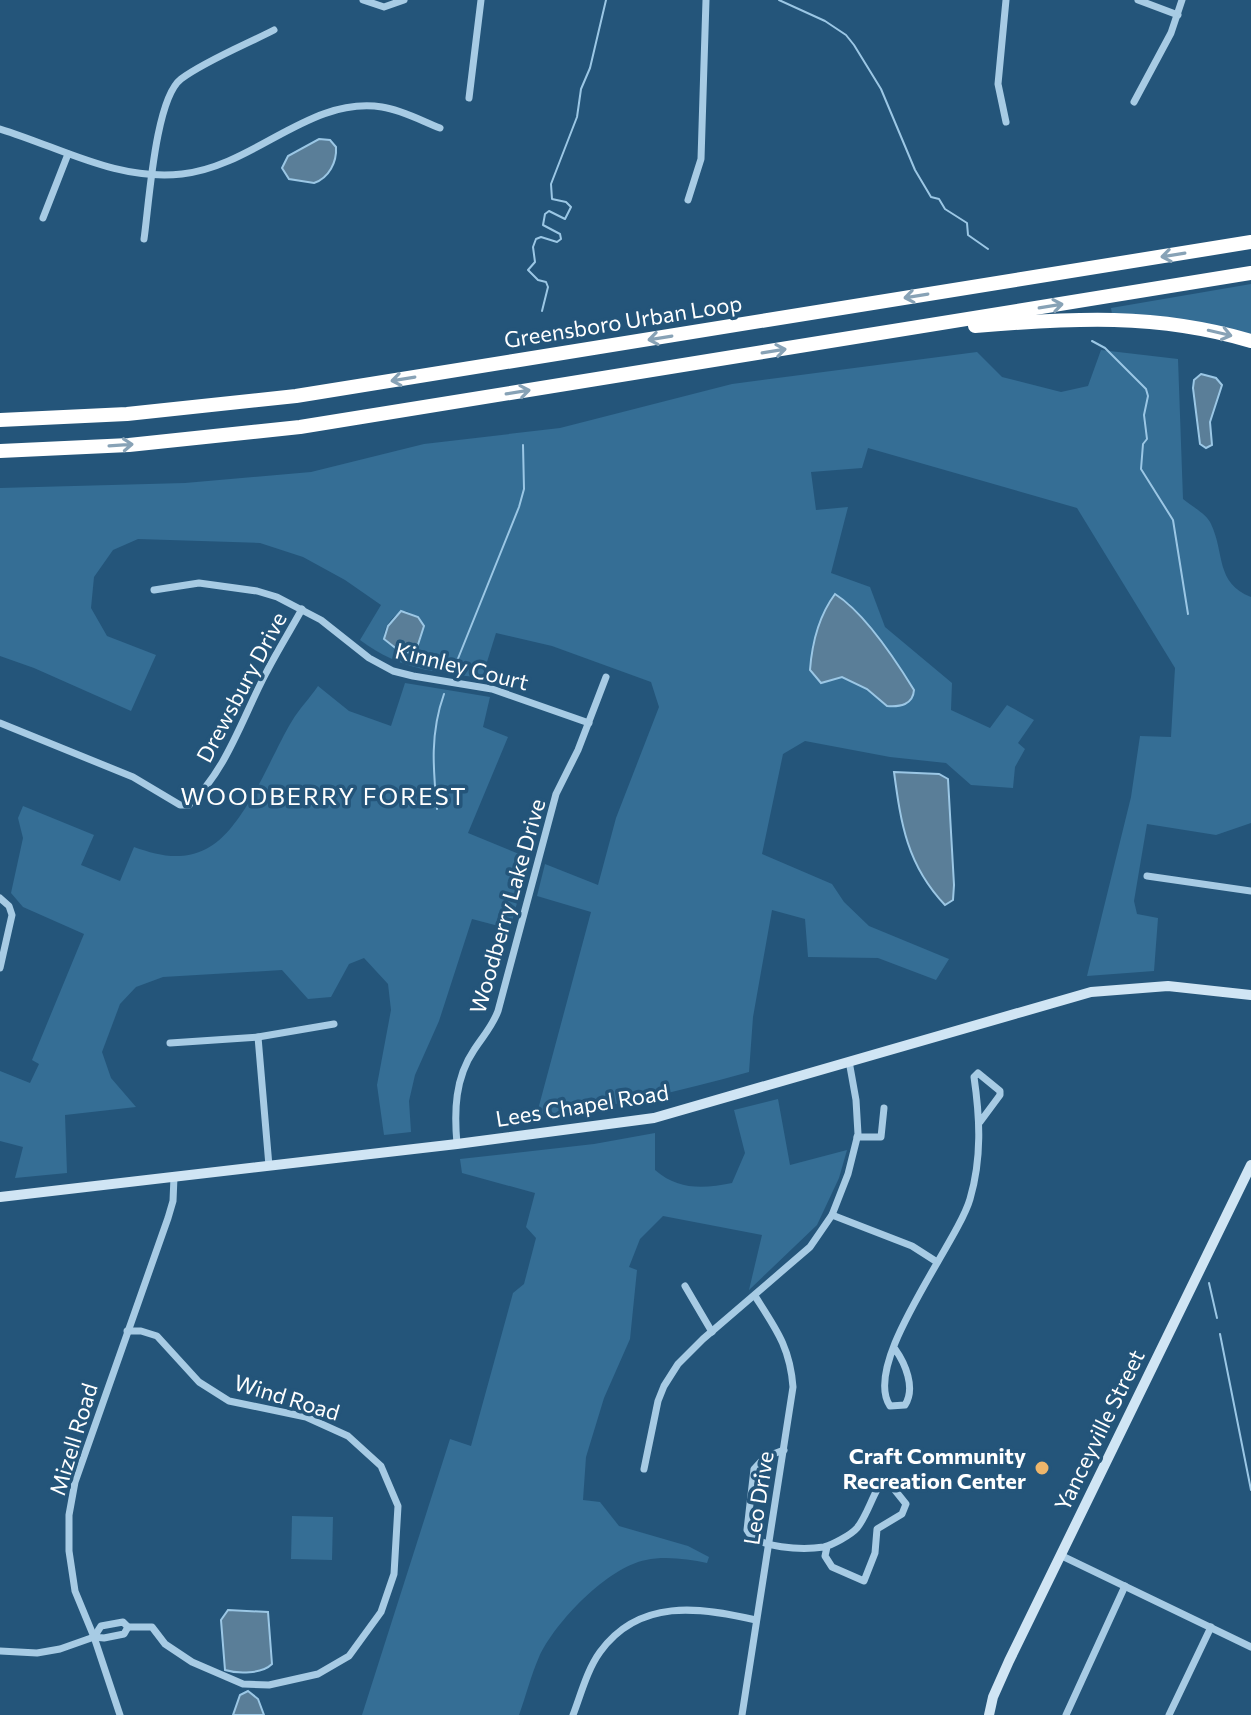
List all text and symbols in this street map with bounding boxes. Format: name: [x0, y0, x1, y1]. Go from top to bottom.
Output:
one-way arrow: [1161, 248, 1186, 263]
street label: Greensboro Urban Loop: [502, 289, 744, 353]
one-way arrow: [904, 289, 930, 304]
one-way arrow: [1038, 297, 1063, 312]
one-way arrow: [1206, 326, 1232, 341]
one-way arrow: [648, 331, 673, 346]
one-way arrow: [761, 342, 786, 357]
one-way arrow: [391, 373, 416, 388]
one-way arrow: [504, 384, 530, 399]
one-way arrow: [107, 437, 134, 452]
street label: Drewsbury Drive: [190, 607, 292, 767]
street label: Kinnley Court: [393, 636, 531, 696]
district label: WOODBERRY FOREST: [180, 781, 468, 810]
street label: Woodberry Lake Drive: [463, 795, 551, 1017]
street label: Lees Chapel Road: [493, 1078, 671, 1132]
street label: Yanceyville Street: [1048, 1345, 1150, 1515]
street label: Wind Road: [231, 1368, 343, 1426]
street label: Mizell Road: [43, 1380, 103, 1498]
place label: Craft Community Recreation Center: [843, 1442, 1026, 1494]
street label: Leo Drive: [737, 1449, 779, 1547]
marker: Craft Community Recreation Center: [1033, 1459, 1051, 1477]

